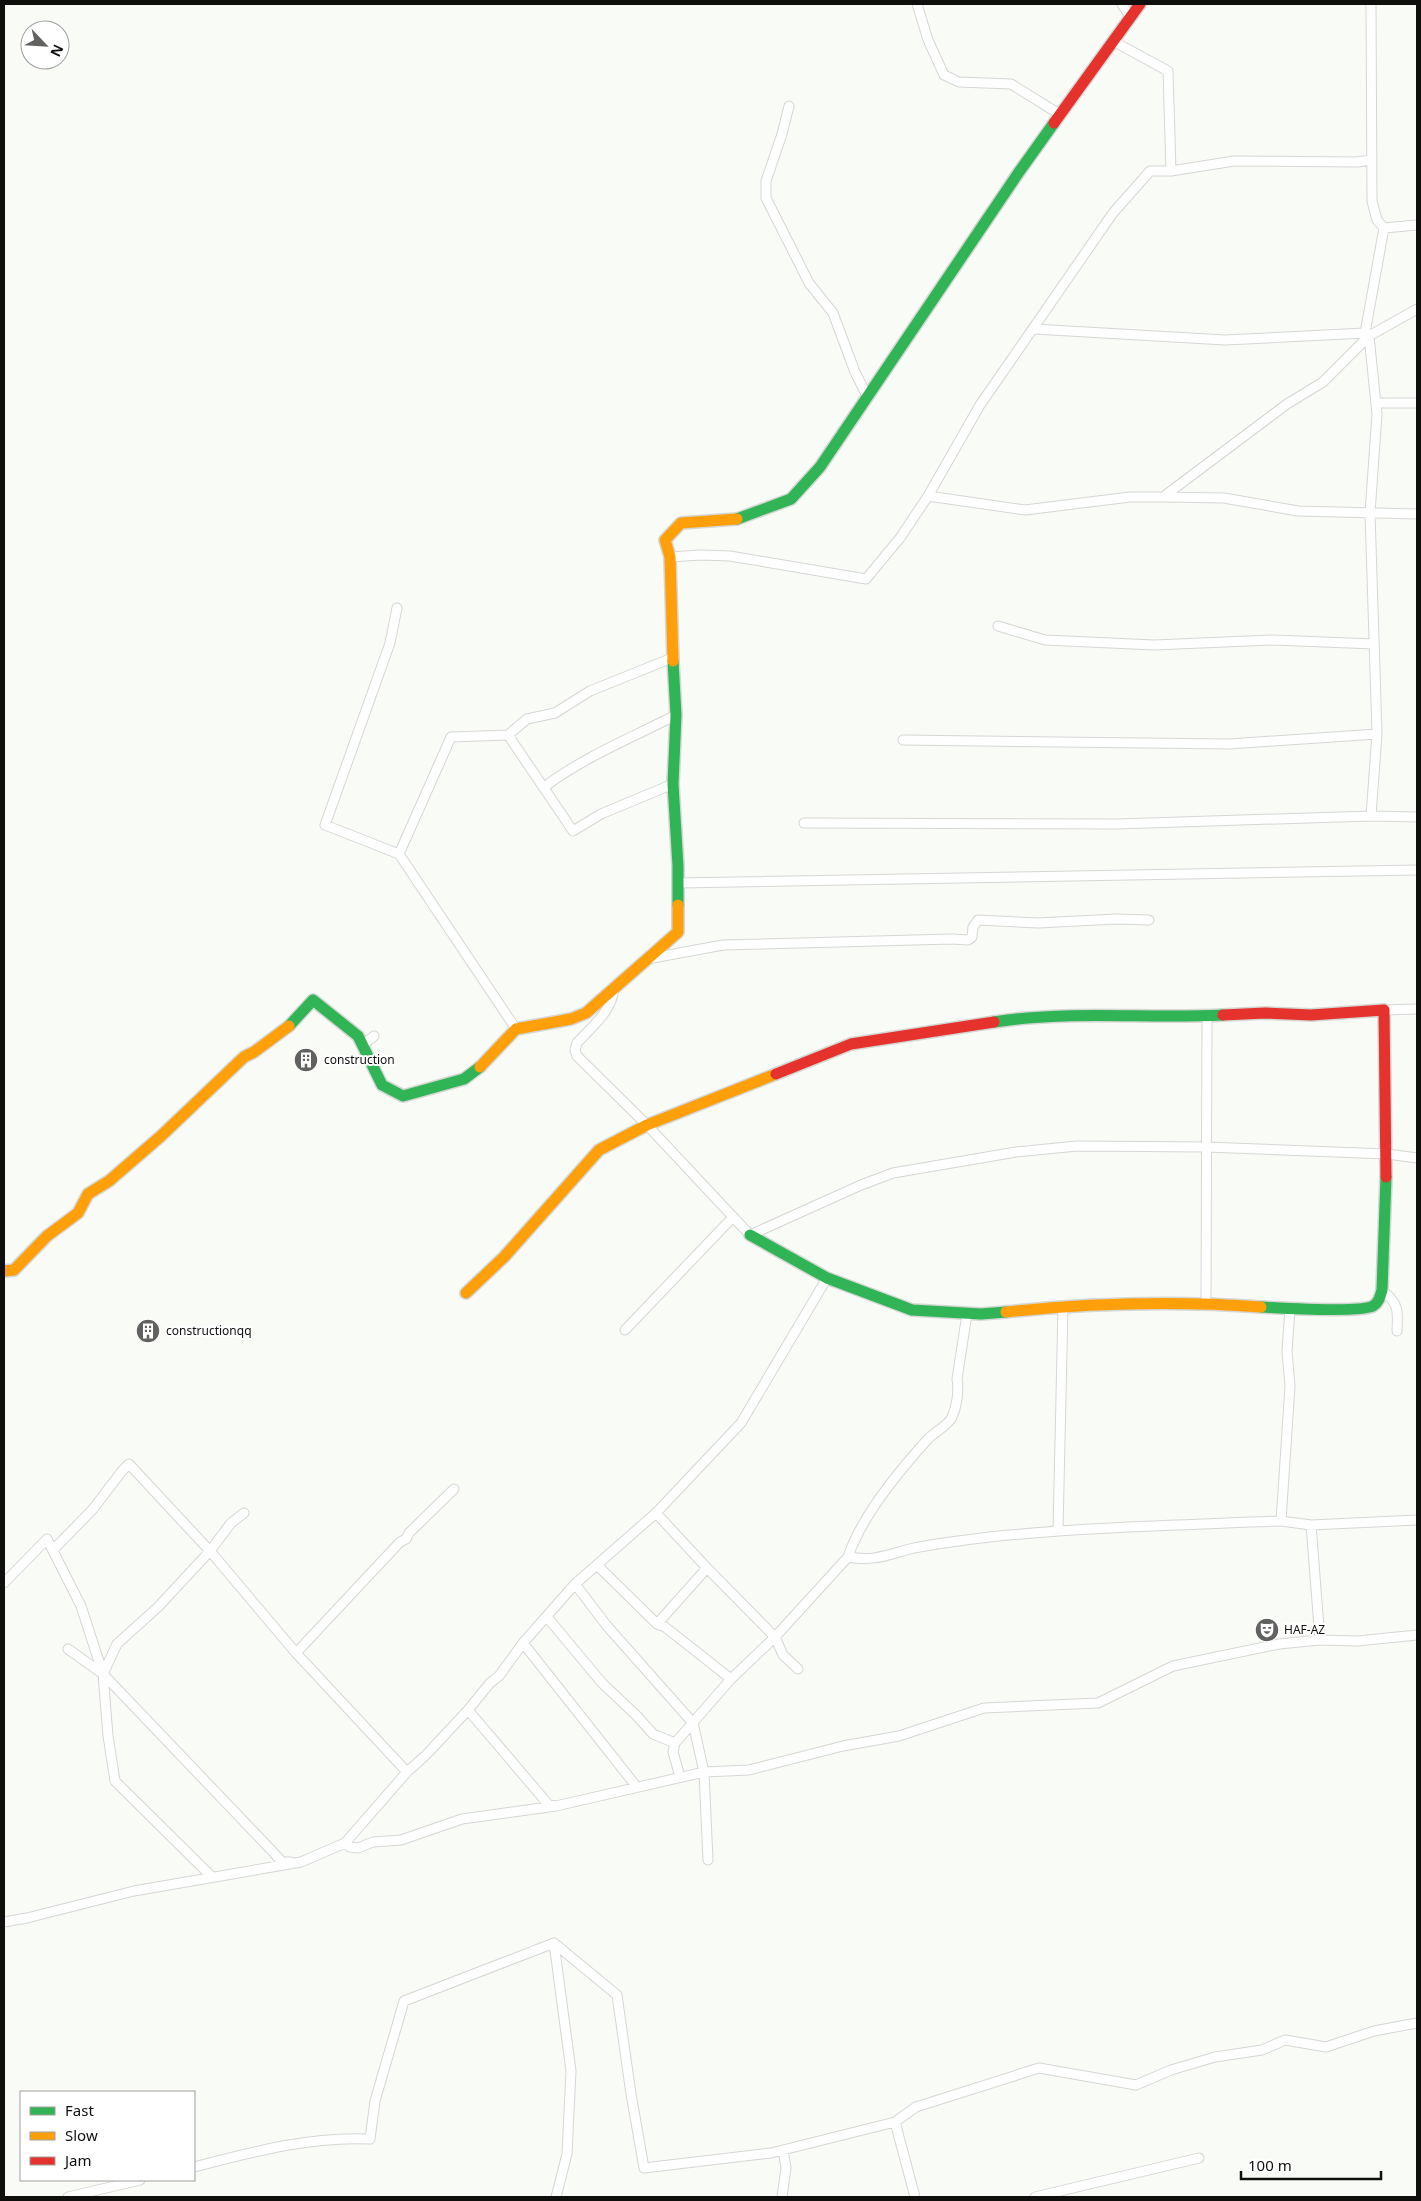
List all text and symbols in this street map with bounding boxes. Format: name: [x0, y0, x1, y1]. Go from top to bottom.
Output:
north arrow: [20, 20, 70, 70]
text: N: [46, 42, 68, 60]
building icon: construction: [293, 1047, 319, 1073]
place label: construction: [324, 1051, 395, 1068]
building icon: constructionqq: [135, 1318, 161, 1344]
place label: constructionqq: [166, 1322, 252, 1339]
theatre icon: HAF-AZ: [1254, 1617, 1280, 1643]
place label: HAF-AZ: [1284, 1621, 1325, 1638]
legend: [20, 2091, 195, 2181]
text: Fast: [65, 2100, 94, 2120]
text: Slow: [65, 2125, 98, 2145]
scale bar: [1241, 2148, 1381, 2180]
text: Jam: [63, 2150, 92, 2170]
text: 100 m: [1248, 2155, 1292, 2175]

